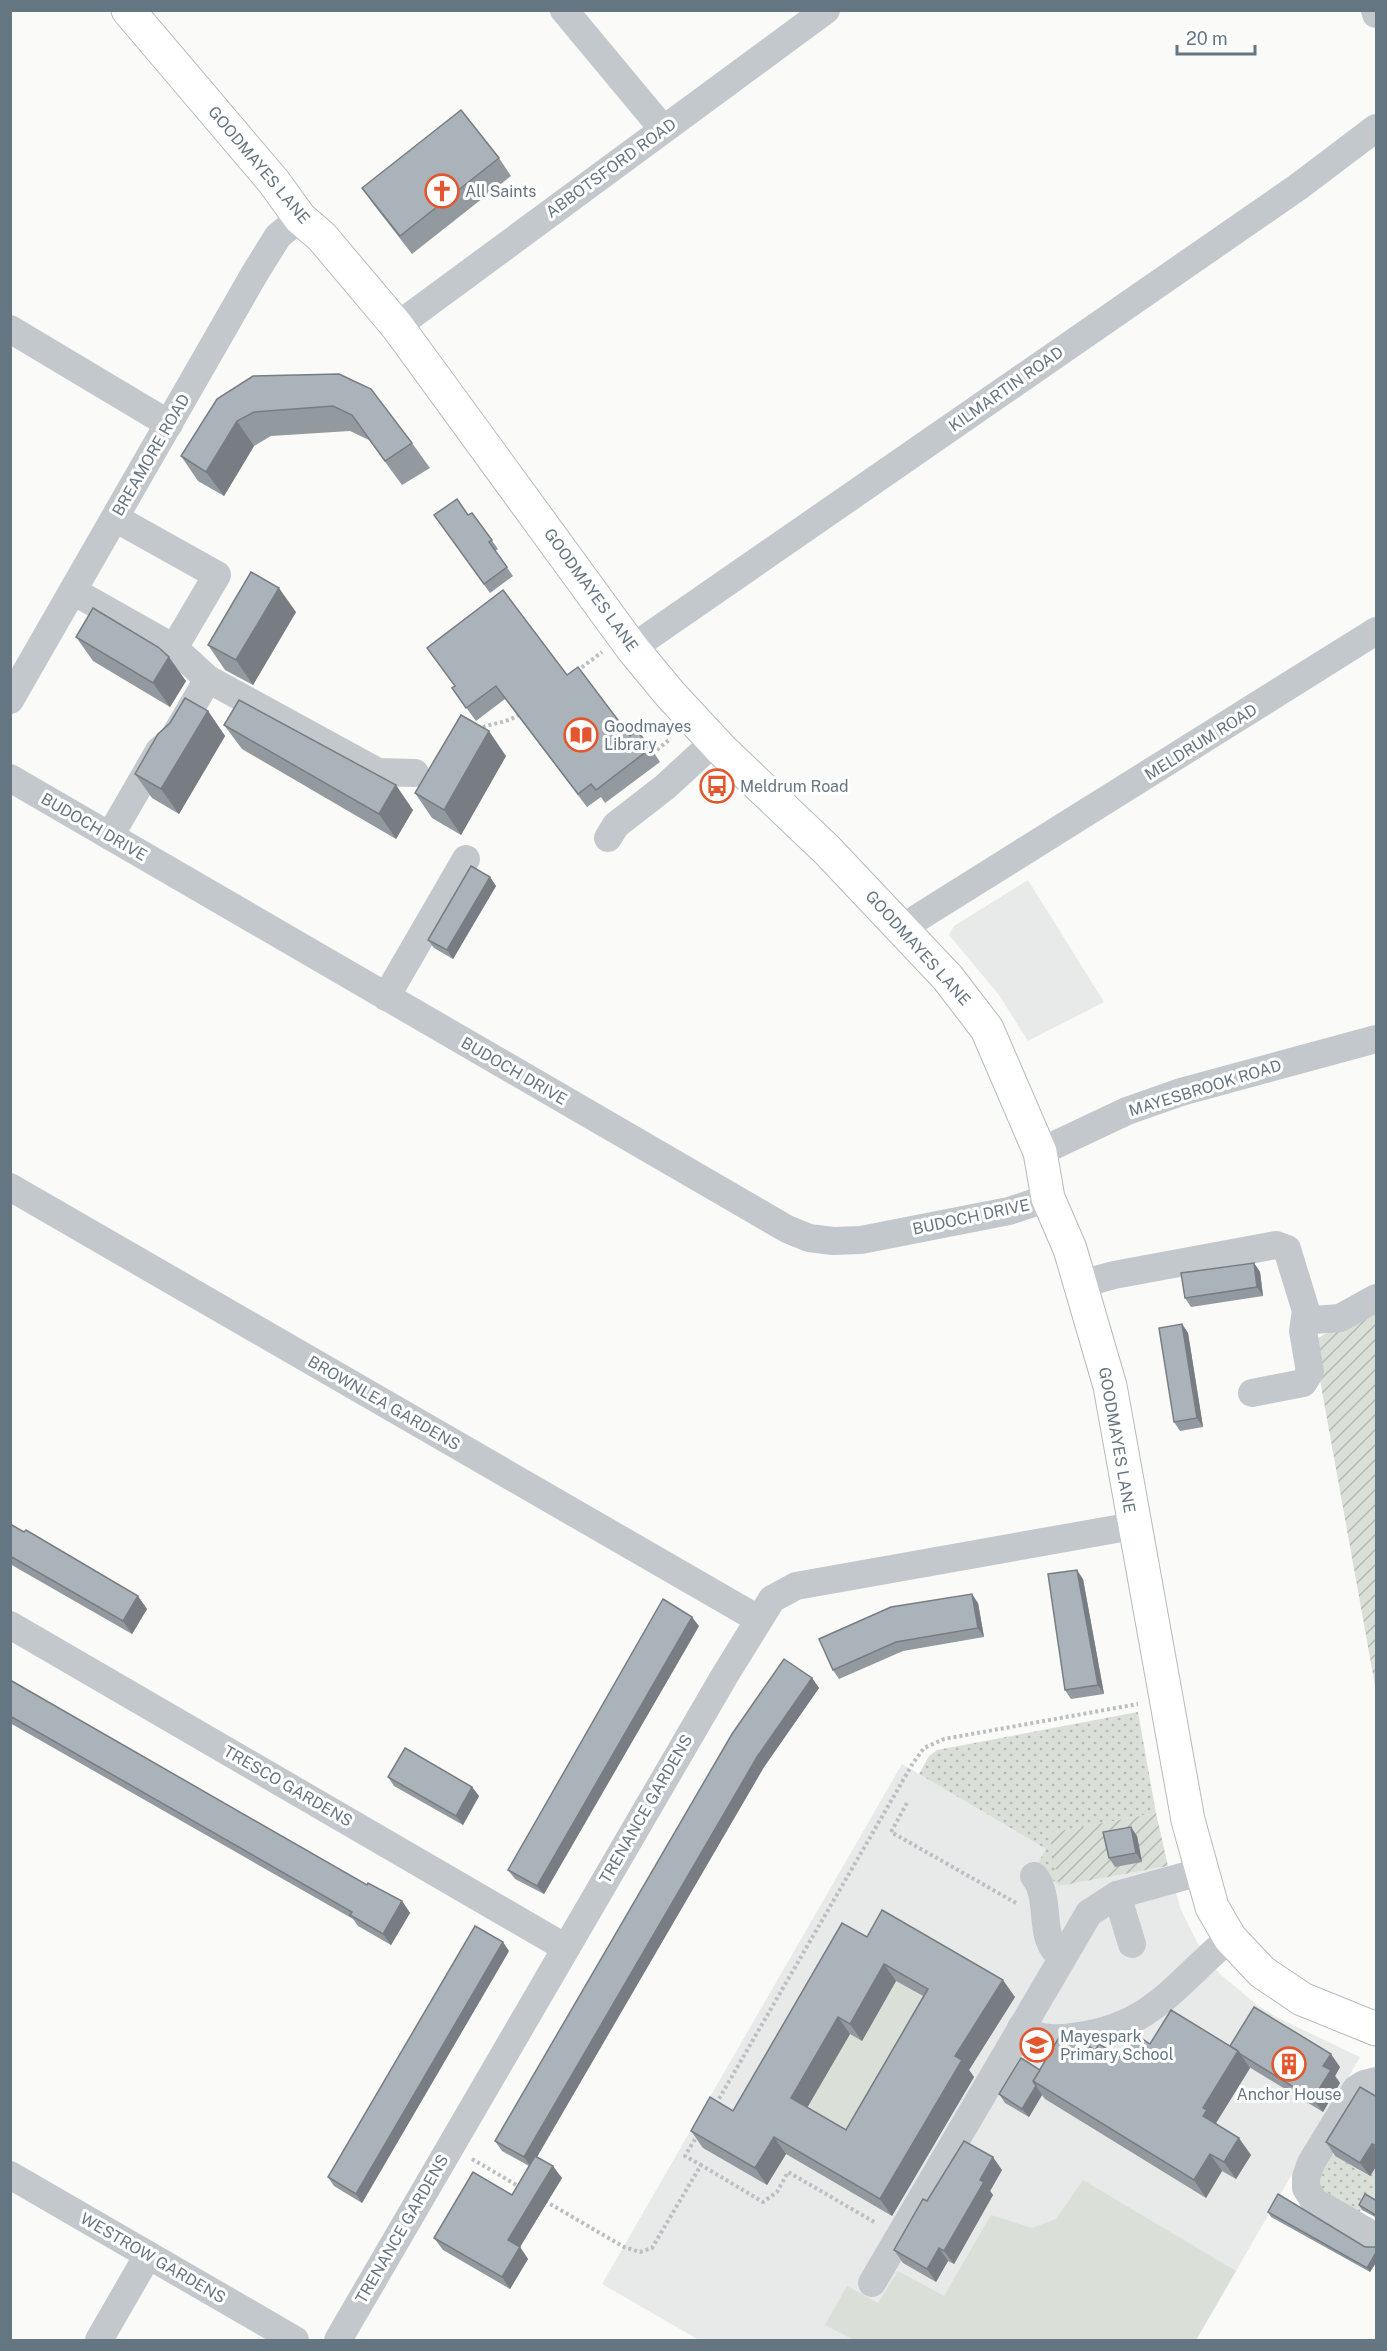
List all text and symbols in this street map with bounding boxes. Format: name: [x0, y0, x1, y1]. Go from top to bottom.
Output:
scale bar: [1177, 18, 1255, 56]
text: 20 m: [1186, 28, 1228, 49]
street label: GOODMAYES LANE: [204, 102, 314, 228]
street label: ABBOTSFORD ROAD: [542, 114, 680, 222]
church icon: All Saints: [424, 173, 460, 209]
place label: All Saints: [465, 182, 536, 201]
street label: KILMARTIN ROAD: [945, 342, 1067, 436]
street label: BREAMORE ROAD: [108, 391, 194, 519]
street label: GOODMAYES LANE: [540, 525, 642, 655]
street label: MELDRUM ROAD: [1141, 700, 1261, 784]
library icon: Goodmayes Library: [563, 717, 599, 753]
place label: Goodmayes Library: [604, 717, 691, 754]
bus stop icon: Meldrum Road: [699, 768, 735, 804]
place label: Meldrum Road: [740, 777, 848, 796]
street label: BUDOCH DRIVE: [38, 789, 150, 865]
street label: GOODMAYES LANE: [862, 887, 974, 1009]
street label: BUDOCH DRIVE: [458, 1033, 570, 1109]
street label: MAYESBROOK ROAD: [1126, 1056, 1284, 1120]
street label: BUDOCH DRIVE: [911, 1195, 1031, 1239]
street label: BROWNLEA GARDENS: [305, 1352, 463, 1454]
street label: GOODMAYES LANE: [1095, 1366, 1139, 1514]
street label: TRENANCE GARDENS: [596, 1731, 696, 1887]
street label: TRESCO GARDENS: [220, 1741, 356, 1831]
school or university icon: Mayespark Primary School: [1019, 2027, 1055, 2063]
place label: Mayespark Primary School: [1060, 2027, 1174, 2064]
building icon: Anchor House: [1271, 2046, 1307, 2082]
place label: Anchor House: [1236, 2085, 1342, 2104]
street label: TRENANCE GARDENS: [352, 2151, 452, 2307]
street label: WESTROW GARDENS: [77, 2209, 229, 2307]

